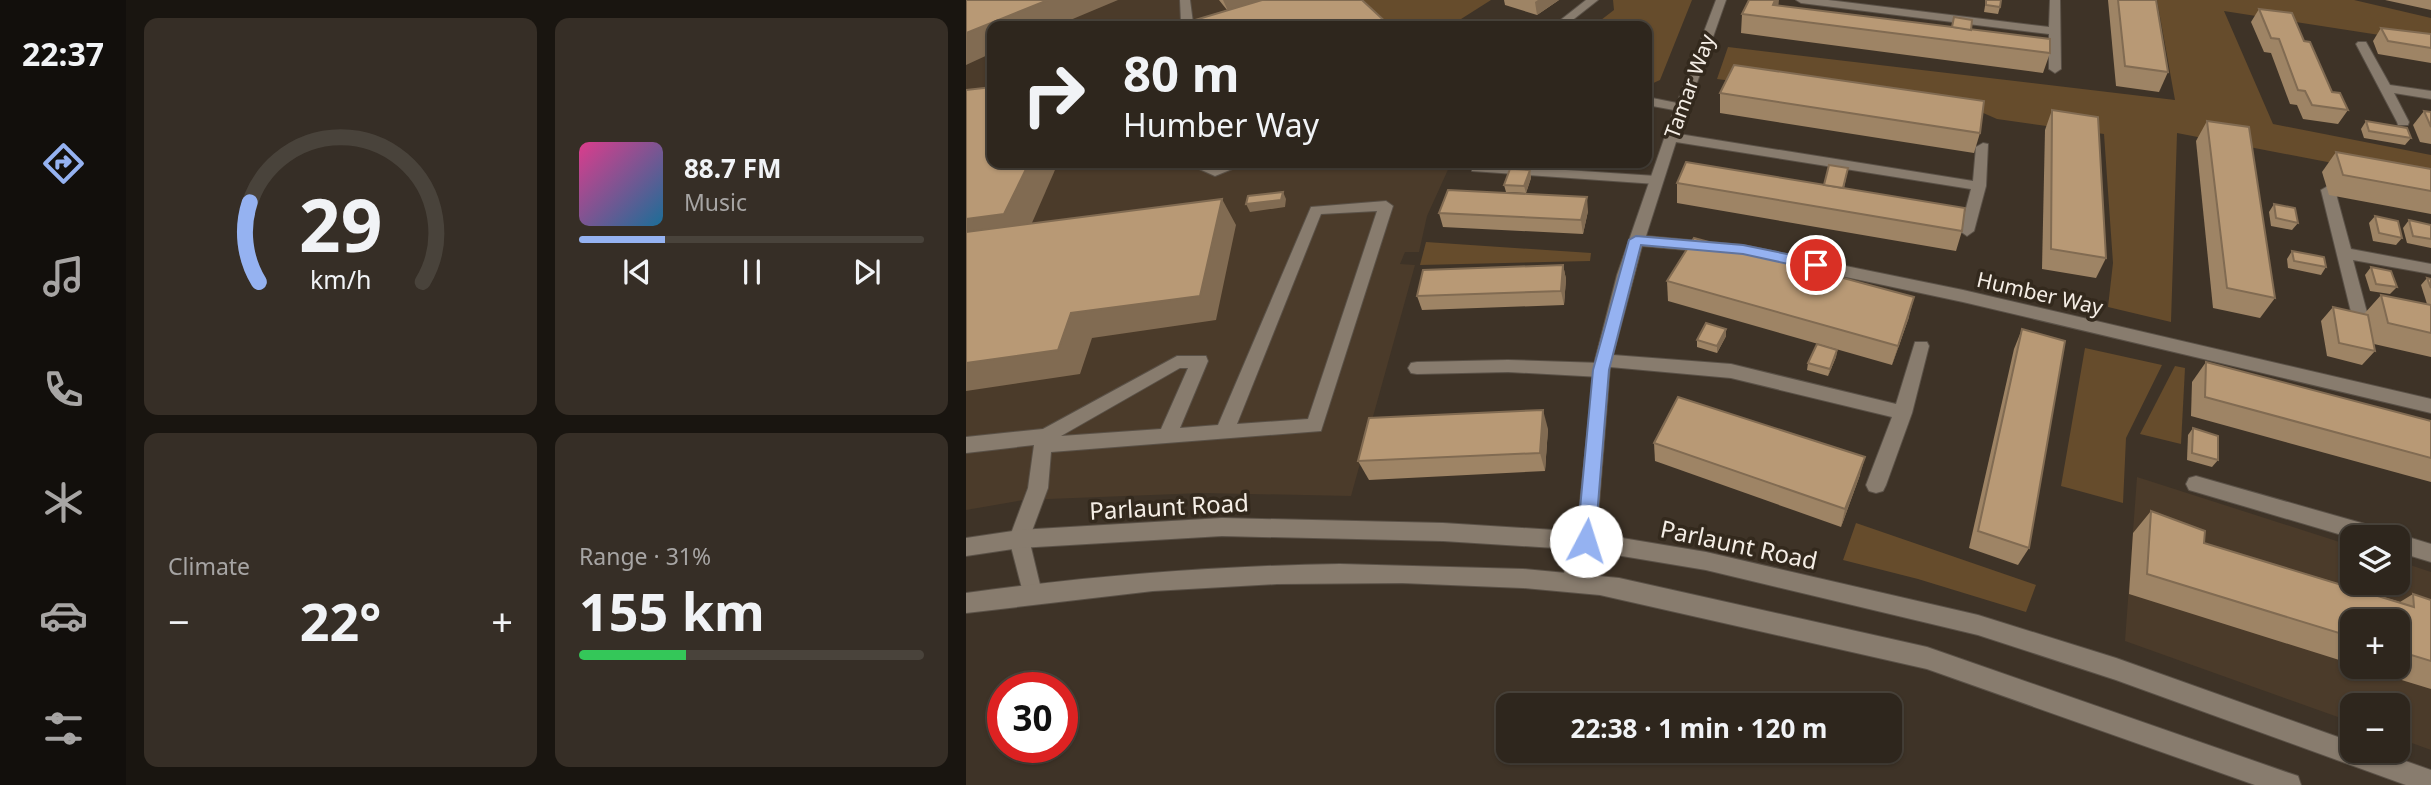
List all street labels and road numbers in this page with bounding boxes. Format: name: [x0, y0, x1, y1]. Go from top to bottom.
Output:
street label: Tamar Way: [1657, 30, 1721, 142]
street label: Humber Way: [1974, 265, 2106, 321]
street label: Parlaunt Road: [1088, 485, 1250, 527]
street label: Parlaunt Road: [1657, 511, 1821, 577]

